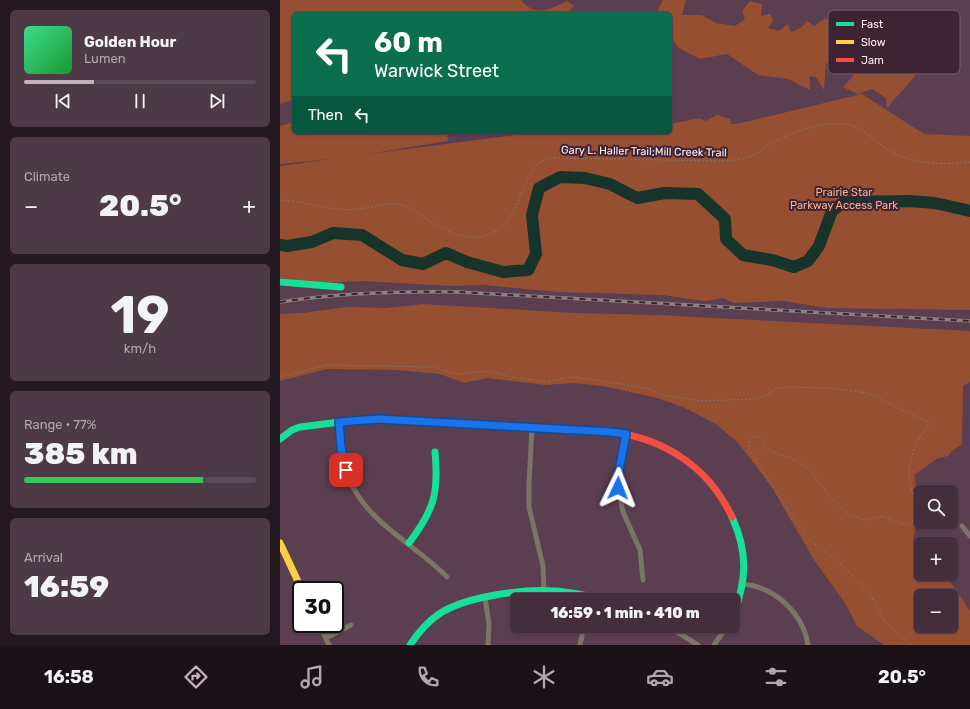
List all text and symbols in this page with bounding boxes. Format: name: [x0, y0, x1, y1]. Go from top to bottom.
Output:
legend: [828, 10, 960, 74]
text: Fast: [861, 18, 884, 31]
text: 60 m: [374, 26, 443, 59]
icon: left: [308, 28, 360, 80]
text: Golden Hour: [84, 33, 176, 51]
text: Slow: [861, 36, 886, 49]
text: Lumen: [84, 51, 126, 66]
text: Jam: [861, 54, 884, 67]
text: Warwick Street: [374, 60, 499, 82]
icon: previous: [52, 90, 74, 112]
icon: pause: [129, 90, 151, 112]
icon: next: [206, 90, 228, 112]
icon: left: [351, 104, 373, 126]
text: Then: [308, 106, 343, 124]
street label: Gary L. Haller Trail;Mill Creek Trail: [561, 144, 727, 159]
text: Climate: [24, 169, 70, 184]
park label: Prairie Star Parkway Access Park: [790, 186, 898, 212]
text: 20.5°: [99, 188, 182, 224]
text: −: [24, 193, 38, 220]
text: +: [242, 193, 256, 220]
text: 19: [110, 284, 170, 346]
text: km/h: [124, 341, 156, 356]
text: Range · 77%: [24, 417, 97, 432]
text: 385 km: [24, 436, 138, 472]
pin: [329, 453, 363, 487]
icon: arrive: [335, 459, 357, 481]
position arrow: [597, 467, 639, 509]
map controls: [914, 485, 958, 633]
button: search: [914, 485, 958, 529]
button: +: [914, 537, 958, 581]
text: Arrival: [24, 550, 63, 565]
text: 16:59: [24, 569, 109, 605]
speed limit sign: 30: [292, 581, 344, 633]
button: −: [914, 589, 958, 633]
text: 16:59 · 1 min · 410 m: [550, 604, 700, 622]
icon: directions: [182, 663, 210, 691]
icon: music: [298, 663, 326, 691]
icon: phone: [414, 663, 442, 691]
icon: climate: [530, 663, 558, 691]
icon: car: [646, 663, 674, 691]
icon: filters: [762, 663, 790, 691]
text: 16:58: [44, 666, 94, 688]
text: 20.5°: [878, 666, 926, 688]

